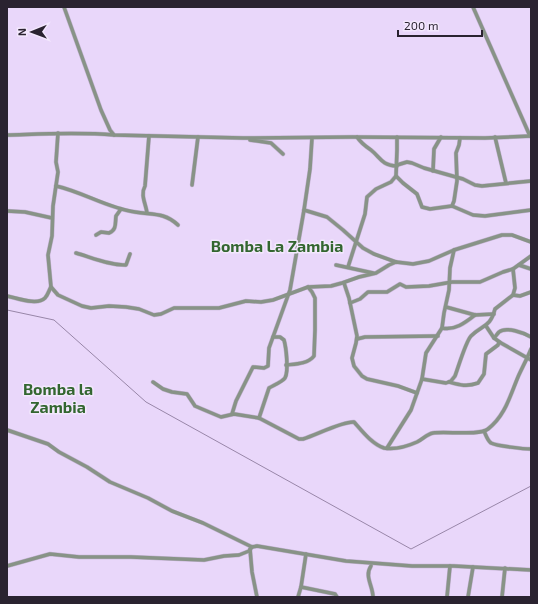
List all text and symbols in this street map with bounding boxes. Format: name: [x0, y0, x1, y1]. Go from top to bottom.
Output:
north arrow: [12, 12, 52, 52]
scale bar: [398, 12, 482, 38]
text: 200 m: [404, 18, 438, 32]
text: N: [15, 28, 28, 36]
district label: Bomba La Zambia: [211, 236, 343, 255]
district label: Bomba la Zambia: [23, 379, 93, 416]

